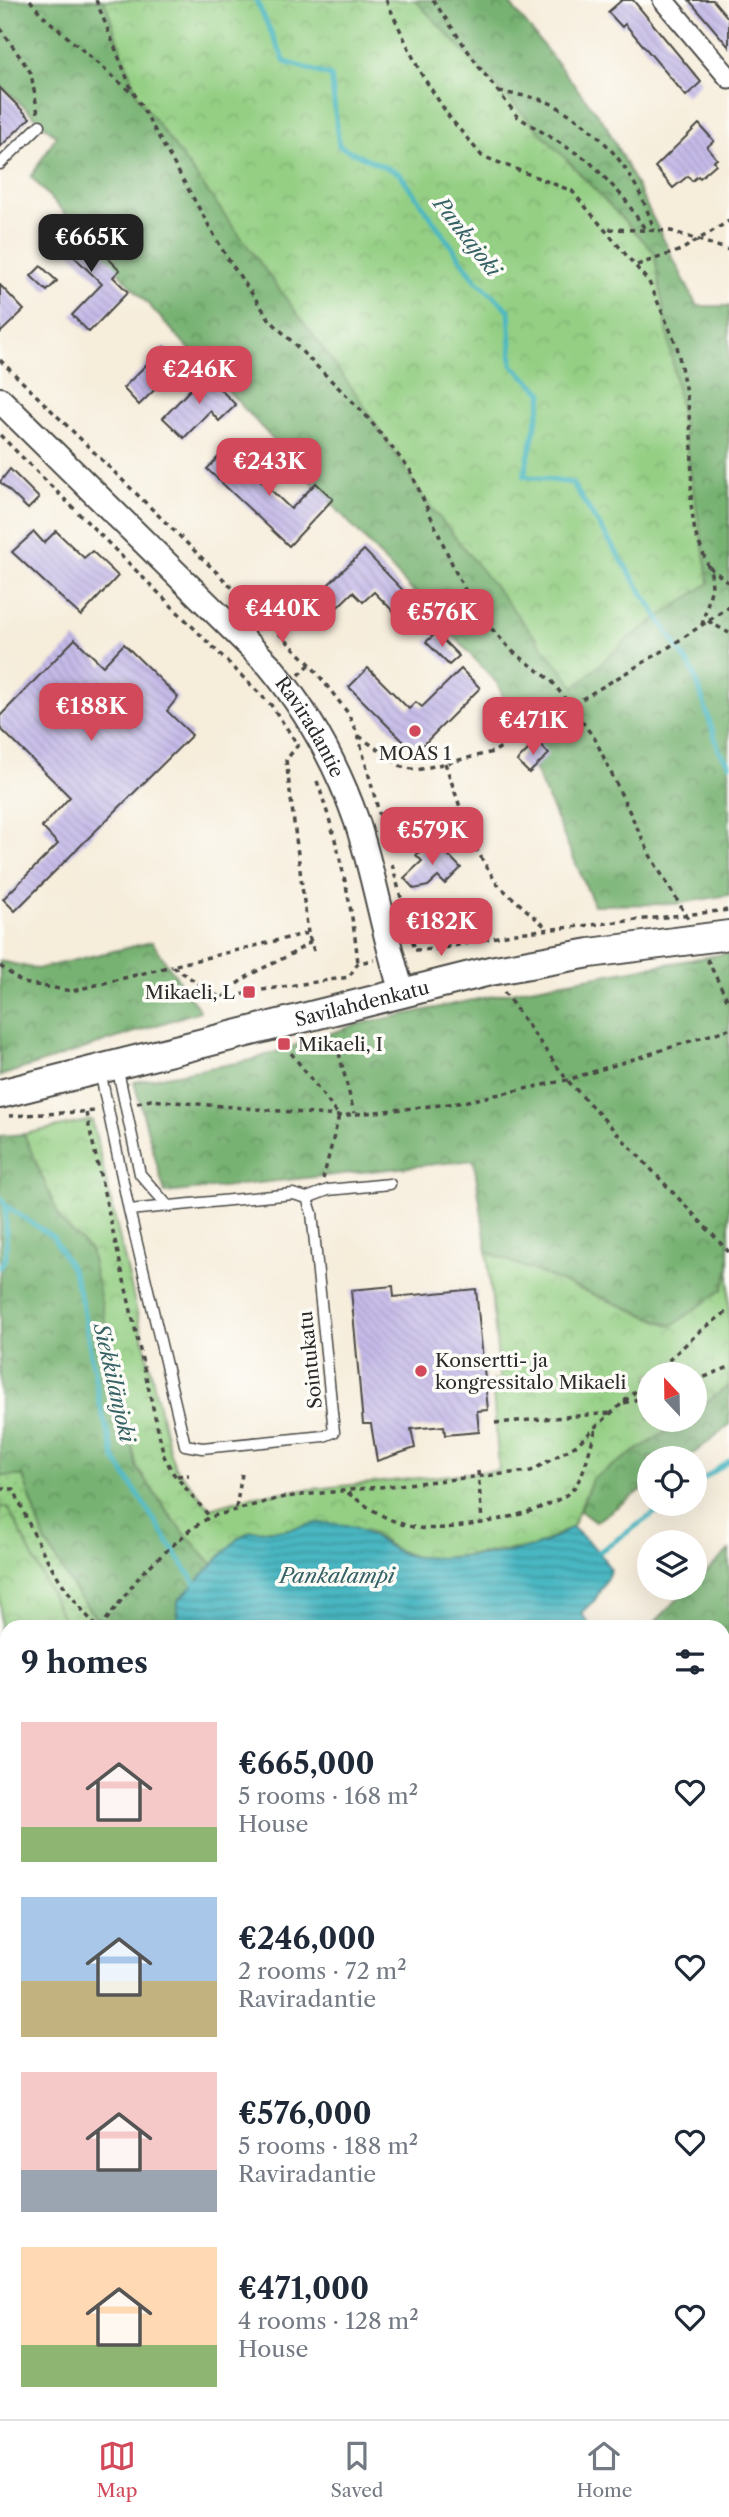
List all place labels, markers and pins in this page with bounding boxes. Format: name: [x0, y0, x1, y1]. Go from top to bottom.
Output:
pin: €665K: [42, 215, 140, 274]
pin: €246K: [150, 346, 248, 406]
pin: €243K: [220, 438, 318, 498]
pin: €440K: [233, 586, 331, 645]
pin: €576K: [393, 590, 491, 649]
pin: €188K: [42, 684, 140, 743]
pin: €471K: [484, 698, 582, 757]
marker: MOAS 1: [407, 723, 423, 739]
place label: MOAS 1: [379, 742, 451, 765]
pin: €579K: [383, 808, 481, 867]
pin: €182K: [392, 898, 490, 958]
place label: Mikaeli, L: [145, 981, 236, 1004]
marker: Mikaeli, L: [241, 984, 257, 1000]
place label: Mikaeli, I: [298, 1033, 383, 1056]
marker: Mikaeli, I: [276, 1036, 292, 1052]
place label: Konsertti- ja kongressitalo Mikaeli: [435, 1349, 626, 1394]
marker: Konsertti- ja kongressitalo Mikaeli: [413, 1363, 429, 1379]

